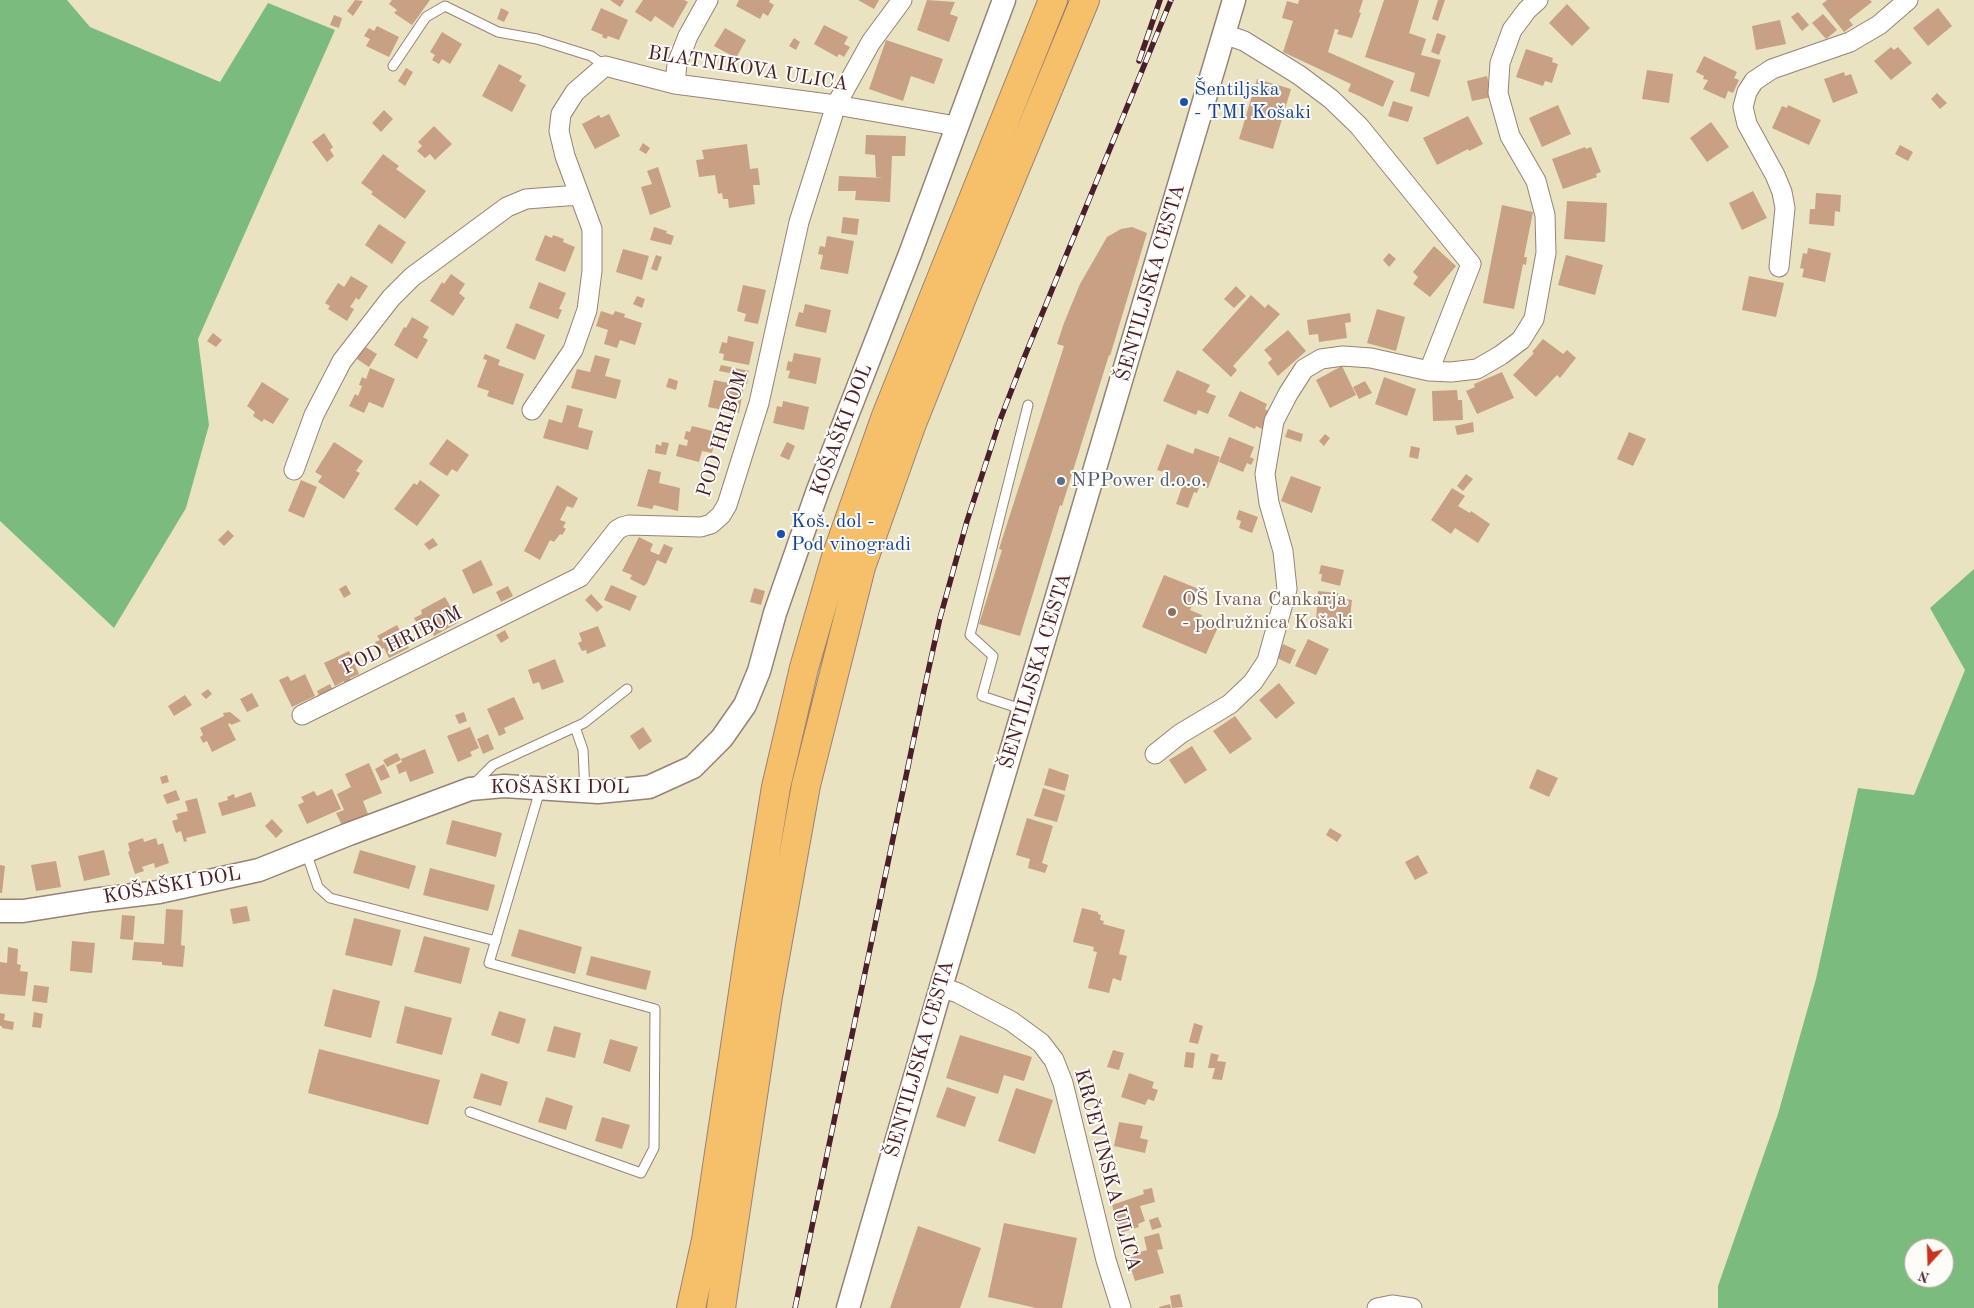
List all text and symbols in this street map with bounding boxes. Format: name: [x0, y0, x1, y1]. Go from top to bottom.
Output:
street label: BLATNIKOVA ULICA: [646, 41, 850, 97]
place label: Šentiljska - TMI Košaki: [1194, 78, 1311, 125]
marker: Šentiljska - TMI Košaki: [1178, 96, 1190, 108]
street label: ŠENTILJSKA CESTA: [1111, 182, 1191, 384]
street label: KOŠAŠKI DOL: [806, 361, 878, 499]
street label: POD HRIBOM: [692, 368, 754, 500]
place label: NPPower d.o.o.: [1071, 469, 1207, 493]
marker: NPPower d.o.o.: [1055, 475, 1067, 487]
place label: Koš. dol - Pod vinogradi: [791, 510, 911, 557]
marker: Koš. dol - Pod vinogradi: [775, 528, 787, 540]
street label: ŠENTILJSKA CESTA: [995, 570, 1077, 772]
place label: OŠ Ivana Cankarja - podružnica Košaki: [1182, 588, 1353, 635]
street label: POD HRIBOM: [338, 601, 466, 681]
marker: OŠ Ivana Cankarja - podružnica Košaki: [1166, 606, 1178, 618]
street label: KOŠAŠKI DOL: [490, 776, 630, 800]
street label: KOŠAŠKI DOL: [101, 862, 243, 910]
street label: ŠENTILJSKA CESTA: [880, 958, 960, 1160]
street label: KRČEVINSKA ULICA: [1068, 1066, 1146, 1274]
north arrow: [1904, 1238, 1954, 1288]
text: N: [1917, 1268, 1932, 1285]

